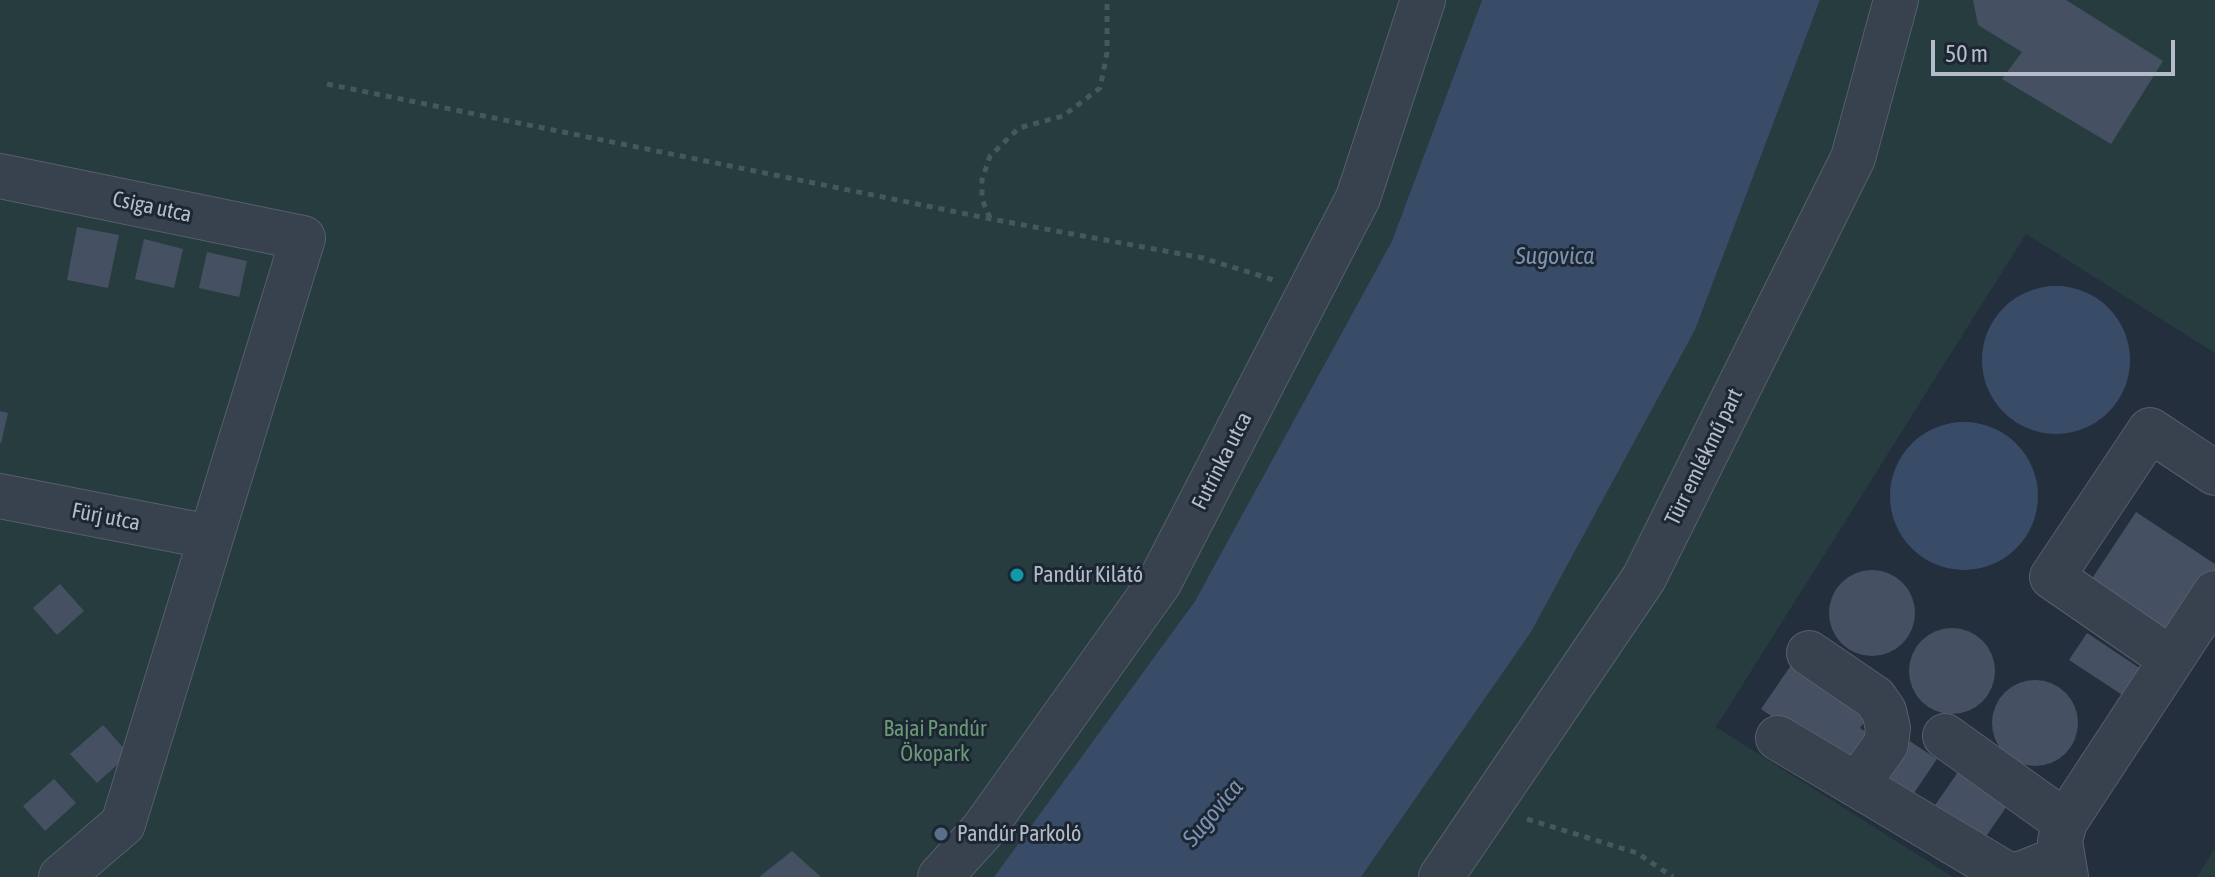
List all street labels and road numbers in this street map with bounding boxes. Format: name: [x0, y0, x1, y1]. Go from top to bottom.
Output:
street label: Csiga utca: [110, 186, 194, 228]
street label: Türr emlékmű part: [1659, 384, 1749, 530]
street label: Futrinka utca: [1186, 408, 1258, 514]
street label: Fürj utca: [70, 497, 142, 537]

